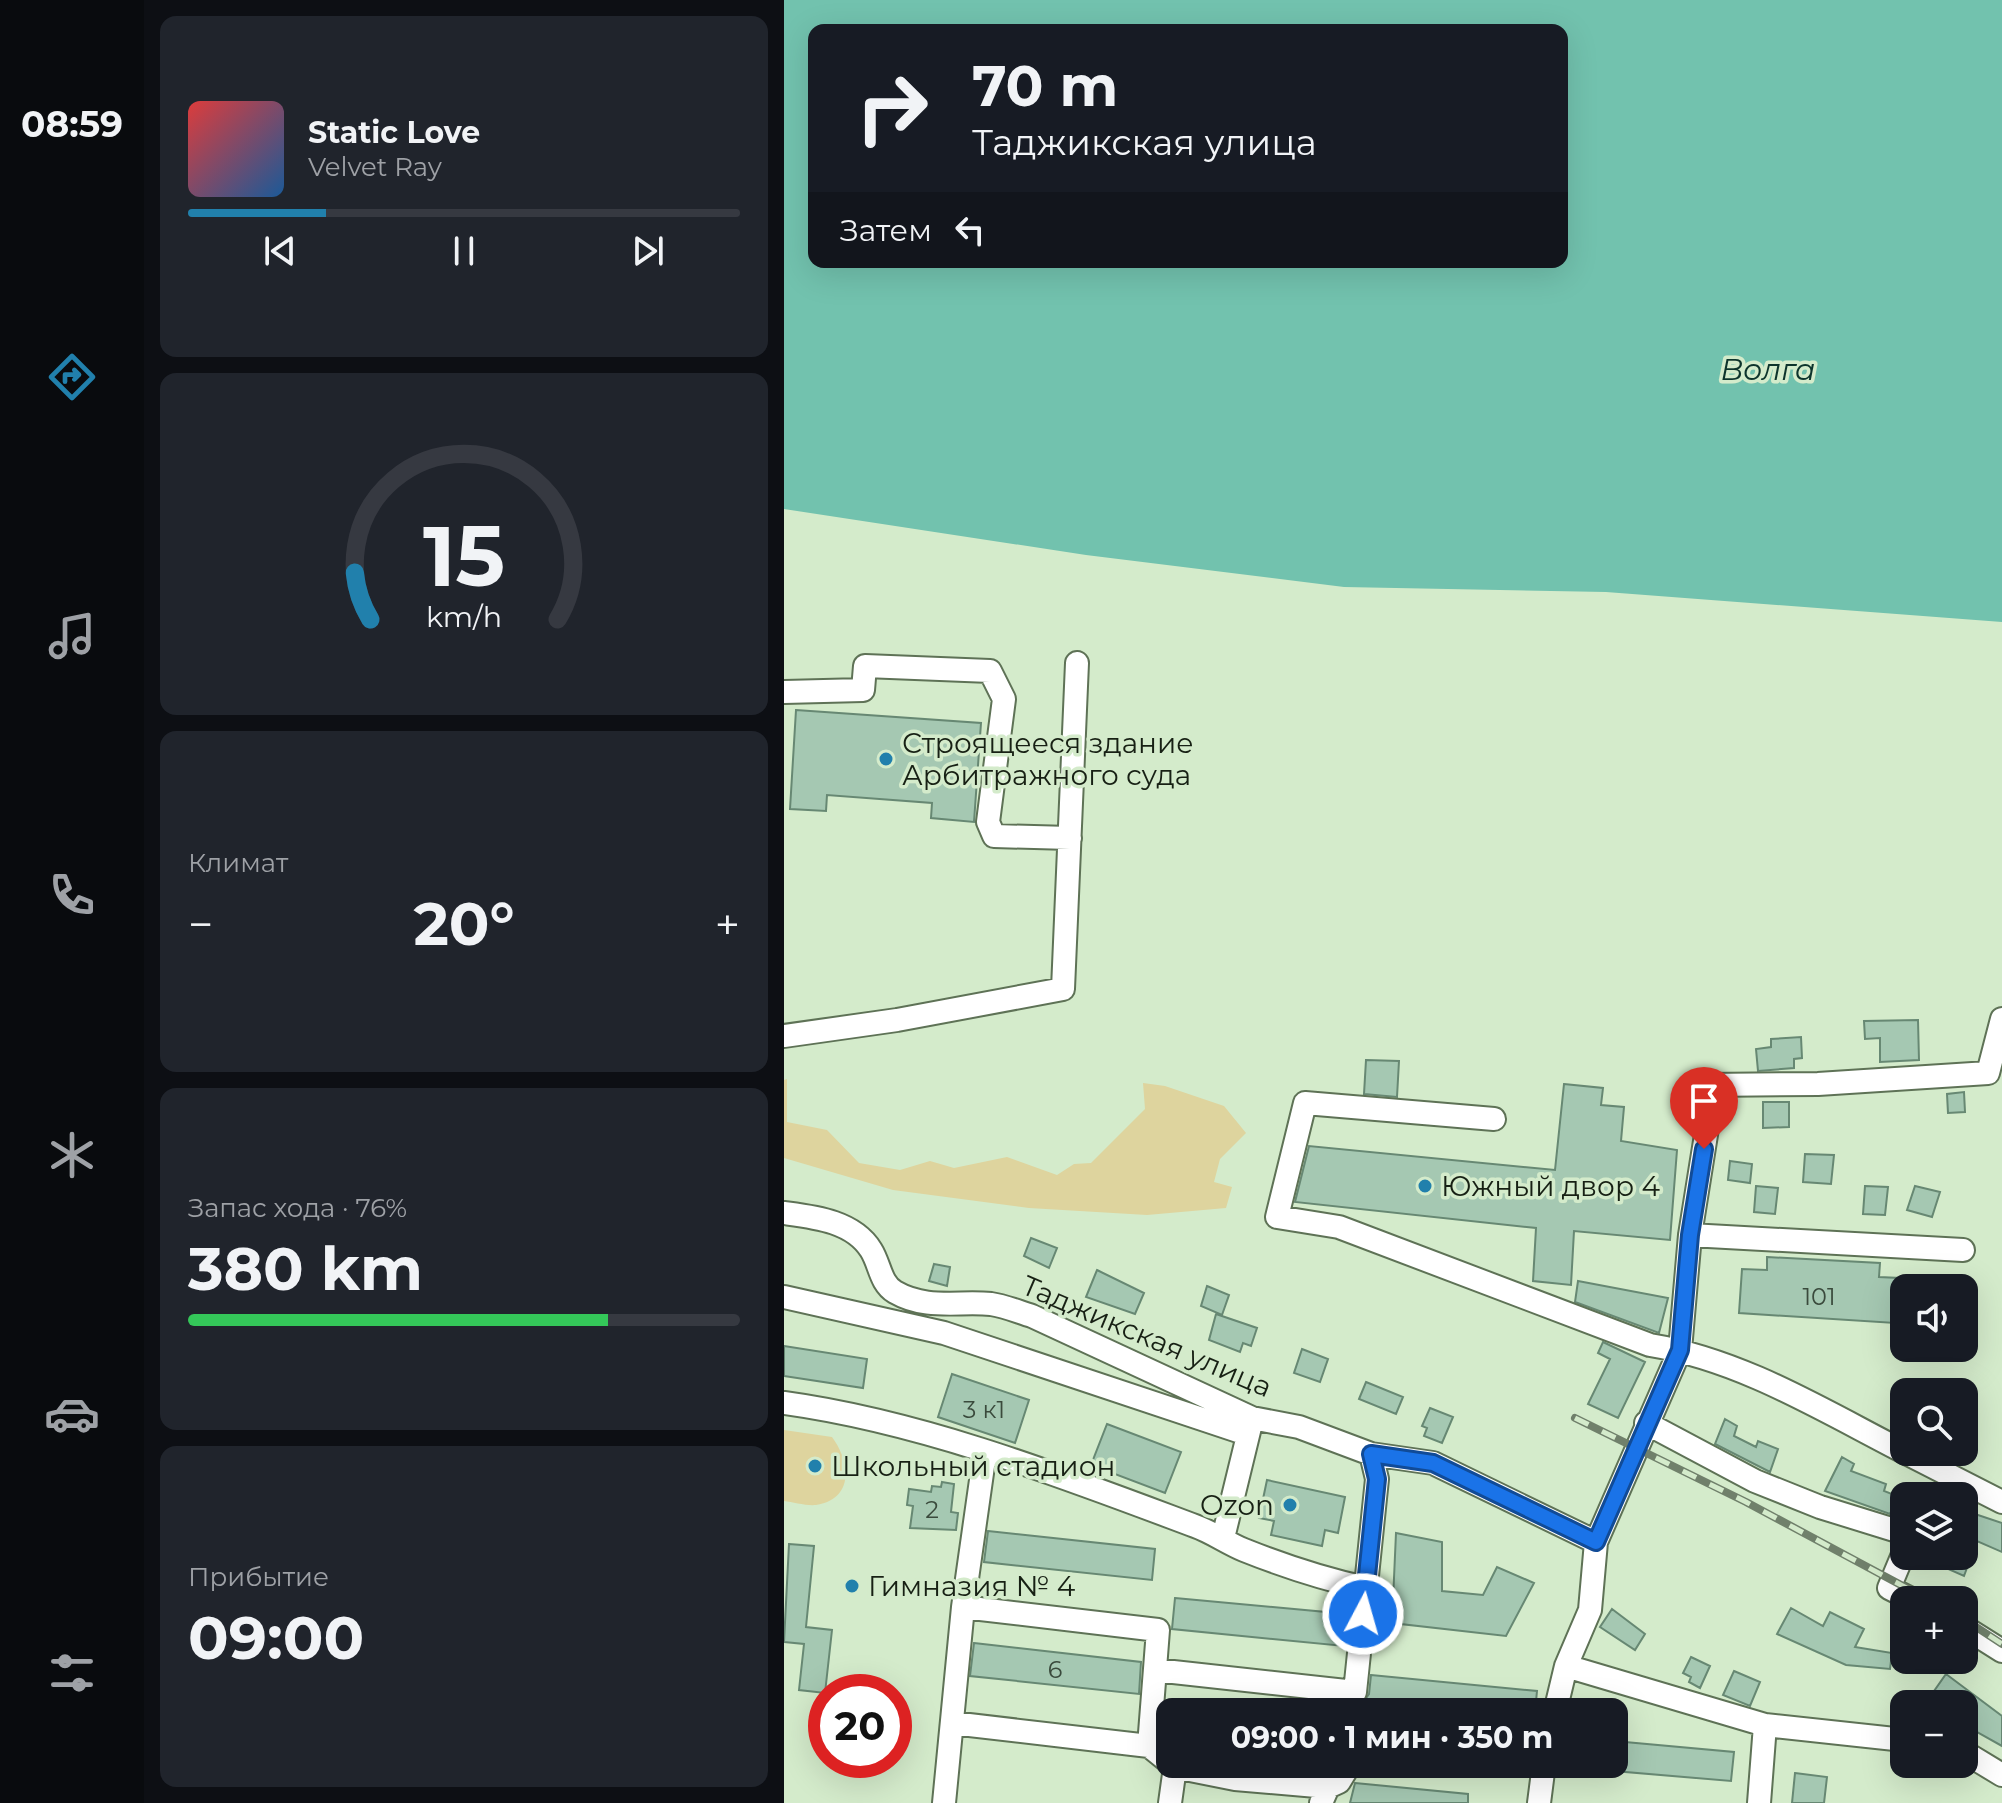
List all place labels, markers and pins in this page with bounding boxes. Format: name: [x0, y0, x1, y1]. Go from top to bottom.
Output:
place label: Строящееся здание Арбитражного суда: [902, 726, 1194, 792]
marker: Строящееся здание Арбитражного суда: [877, 750, 895, 768]
pin: [1670, 1067, 1738, 1149]
place label: Южный двор 4: [1441, 1169, 1660, 1203]
marker: Южный двор 4: [1416, 1177, 1434, 1195]
place label: Школьный стадион: [831, 1449, 1115, 1483]
marker: Школьный стадион: [806, 1457, 824, 1475]
place label: Ozon: [1200, 1488, 1274, 1522]
marker: Ozon: [1281, 1496, 1299, 1514]
place label: Гимназия № 4: [868, 1569, 1076, 1603]
marker: Гимназия № 4: [843, 1577, 861, 1595]

